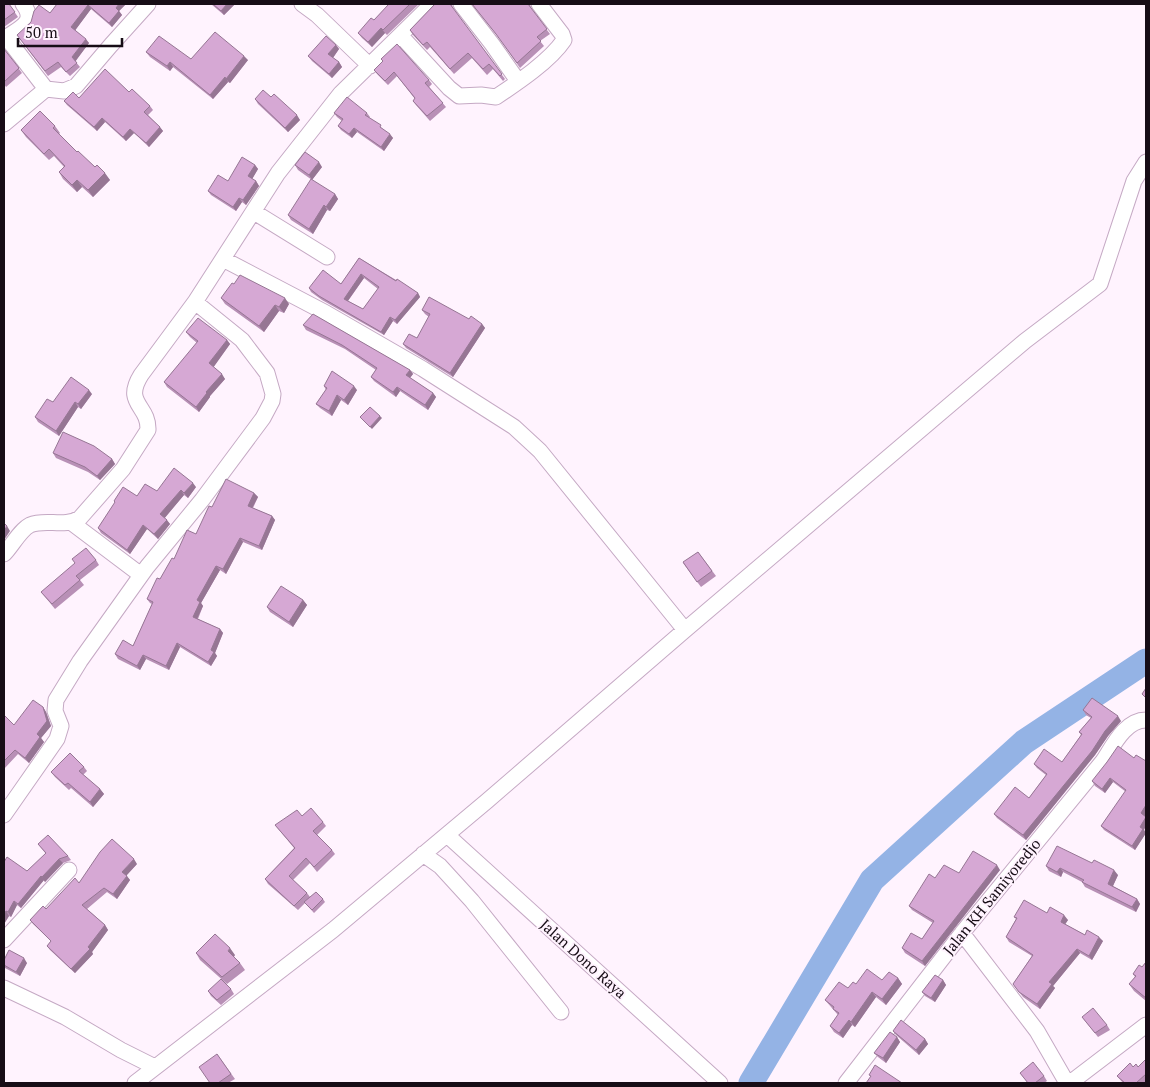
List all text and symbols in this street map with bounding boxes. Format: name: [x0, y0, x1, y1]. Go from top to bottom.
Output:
scale bar: [18, 15, 121, 47]
text: 50 m: [25, 22, 58, 42]
street label: Jalan KH Samiyoredjo: [938, 834, 1044, 959]
street label: Jalan Dono Raya: [536, 914, 631, 1003]

